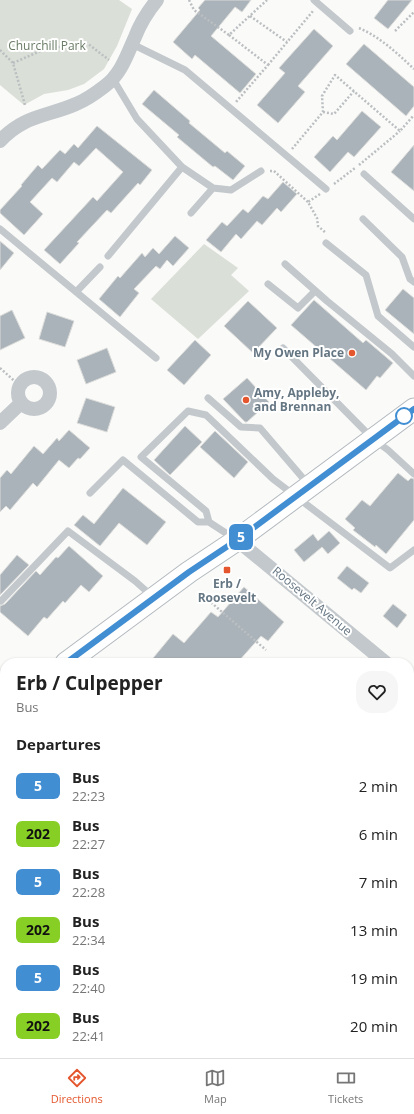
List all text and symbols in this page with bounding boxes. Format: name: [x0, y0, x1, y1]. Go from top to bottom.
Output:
park label: Churchill Park: [8, 37, 86, 54]
place label: My Owen Place: [253, 344, 344, 361]
marker: My Owen Place: [347, 348, 357, 358]
place label: Amy, Appleby, and Brennan: [254, 384, 340, 415]
marker: Amy, Appleby, and Brennan: [241, 395, 251, 405]
unlabelled marker: [395, 407, 413, 425]
line badge: 5: [228, 524, 254, 550]
text: 5: [237, 527, 245, 546]
street label: Roosevelt Avenue: [269, 562, 356, 639]
marker: Erb / Roosevelt: [222, 565, 232, 575]
place label: Erb / Roosevelt: [198, 575, 256, 606]
text: Erb / Culpepper: [16, 670, 163, 696]
button: heart: [356, 671, 398, 713]
text: Bus: [16, 698, 39, 716]
text: Departures: [16, 734, 101, 754]
text: Bus: [72, 767, 99, 787]
text: 5: [34, 776, 42, 795]
text: 2 min: [359, 776, 398, 796]
text: 22:23: [72, 787, 105, 805]
text: Bus: [72, 815, 99, 835]
text: 202: [26, 824, 50, 843]
text: 6 min: [359, 824, 398, 844]
text: 22:27: [72, 835, 105, 853]
text: Bus: [72, 863, 99, 883]
text: 5: [34, 872, 42, 891]
text: 7 min: [359, 872, 398, 892]
text: 22:28: [72, 883, 105, 901]
text: Bus: [72, 911, 99, 931]
text: 202: [26, 920, 50, 939]
text: 13 min: [350, 920, 398, 940]
text: 22:34: [72, 931, 105, 949]
text: Bus: [72, 959, 99, 979]
text: 5: [34, 968, 42, 987]
text: 19 min: [350, 968, 398, 988]
text: 22:40: [72, 979, 105, 997]
text: Bus: [72, 1007, 99, 1027]
text: 202: [26, 1016, 50, 1035]
text: 20 min: [350, 1016, 398, 1036]
text: 22:41: [72, 1027, 105, 1045]
tab: Directions: [51, 1067, 103, 1106]
tab: Map: [204, 1067, 227, 1106]
tab: Tickets: [328, 1067, 363, 1106]

